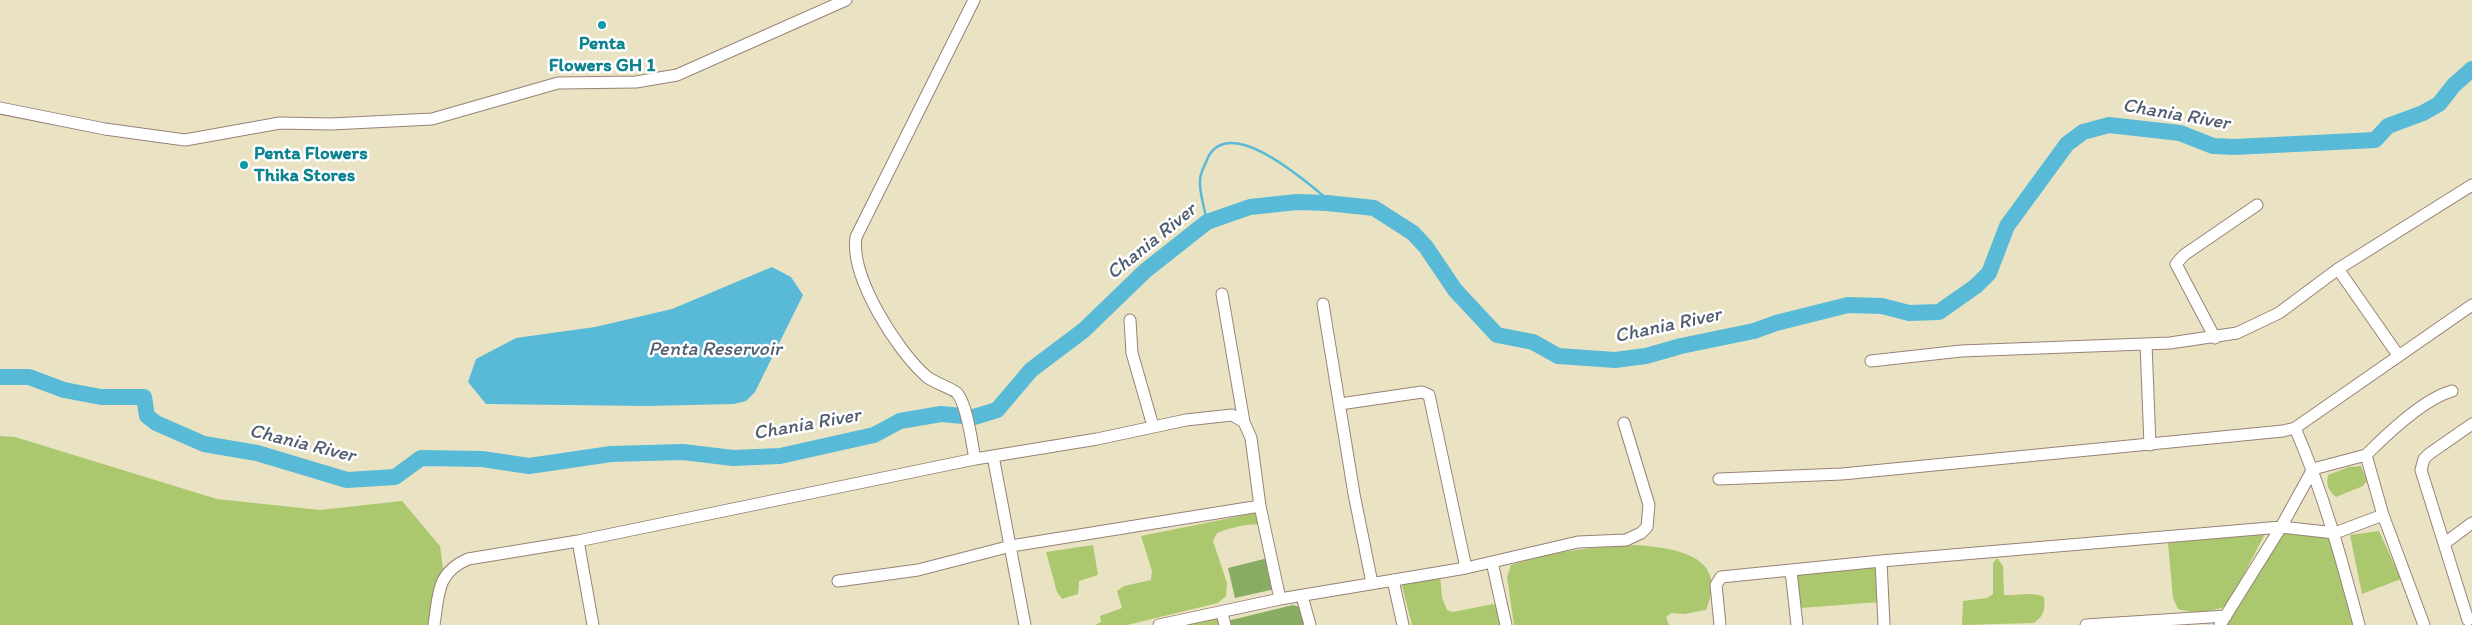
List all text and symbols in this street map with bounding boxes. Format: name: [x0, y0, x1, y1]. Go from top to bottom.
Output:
marker: Penta Flowers GH 1: [596, 19, 608, 31]
place label: Penta Flowers GH 1: [549, 33, 655, 77]
water label: Chania River: [2121, 94, 2231, 136]
place label: Penta Flowers Thika Stores: [254, 143, 368, 187]
marker: Penta Flowers Thika Stores: [238, 159, 250, 171]
water label: Chania River: [1102, 199, 1202, 285]
water label: Chania River: [1613, 303, 1723, 349]
water label: Penta Reservoir: [648, 338, 782, 362]
water label: Chania River: [752, 404, 862, 446]
water label: Chania River: [247, 419, 357, 469]

